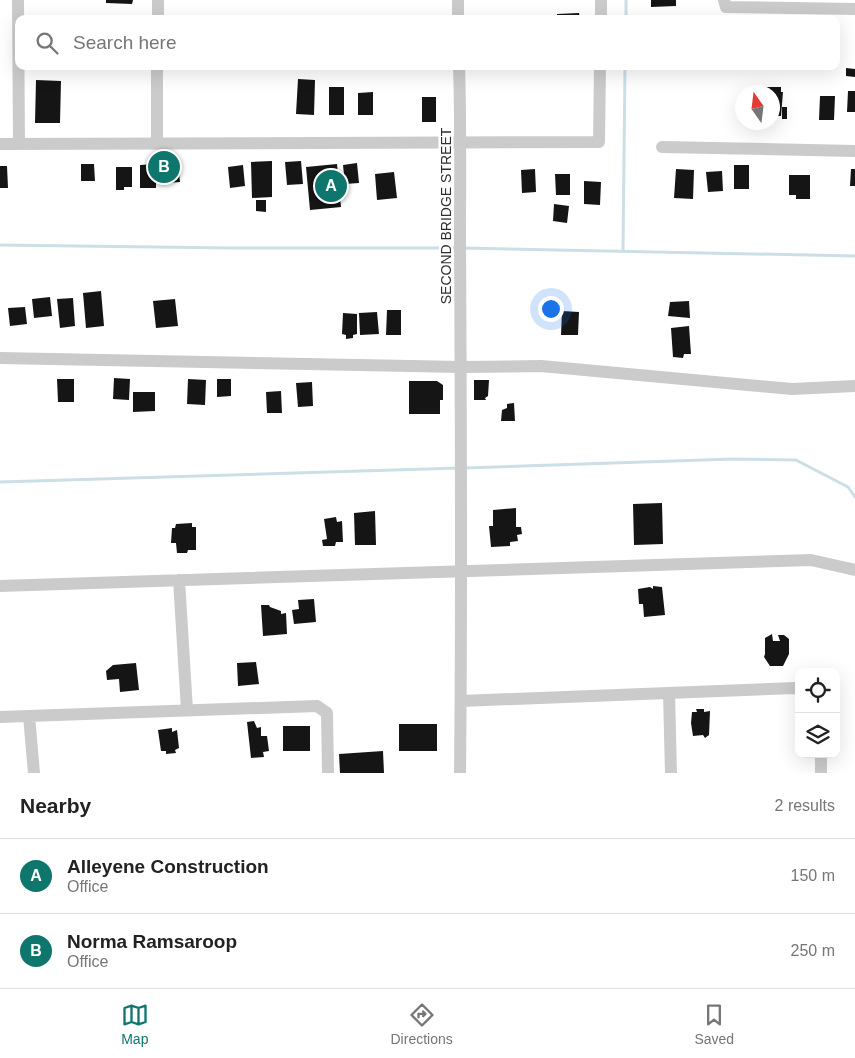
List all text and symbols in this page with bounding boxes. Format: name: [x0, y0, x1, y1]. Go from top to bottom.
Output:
search box: [15, 15, 840, 70]
icon: search: [33, 29, 61, 57]
text: Search here: [73, 32, 177, 53]
north arrow: [735, 85, 780, 130]
street label: SECOND BRIDGE STREET: [438, 127, 454, 304]
pin: B: [148, 148, 180, 186]
pin: A: [315, 167, 347, 205]
your location: [538, 296, 564, 322]
map controls: [795, 668, 840, 758]
button: locate: [795, 668, 840, 713]
button: layers: [795, 713, 840, 758]
text: Nearby: [20, 794, 91, 817]
text: 2 results: [775, 797, 835, 814]
text: Alleyene Construction: [67, 856, 269, 877]
text: A: [30, 867, 42, 884]
text: 150 m: [791, 867, 835, 884]
text: Office: [67, 878, 109, 895]
text: Norma Ramsaroop: [67, 931, 237, 952]
text: B: [30, 942, 42, 959]
text: 250 m: [791, 942, 835, 959]
text: Office: [67, 953, 109, 970]
tab: Map: [121, 1001, 149, 1047]
tab: Directions: [391, 1001, 453, 1047]
tab: Saved: [694, 1001, 734, 1047]

